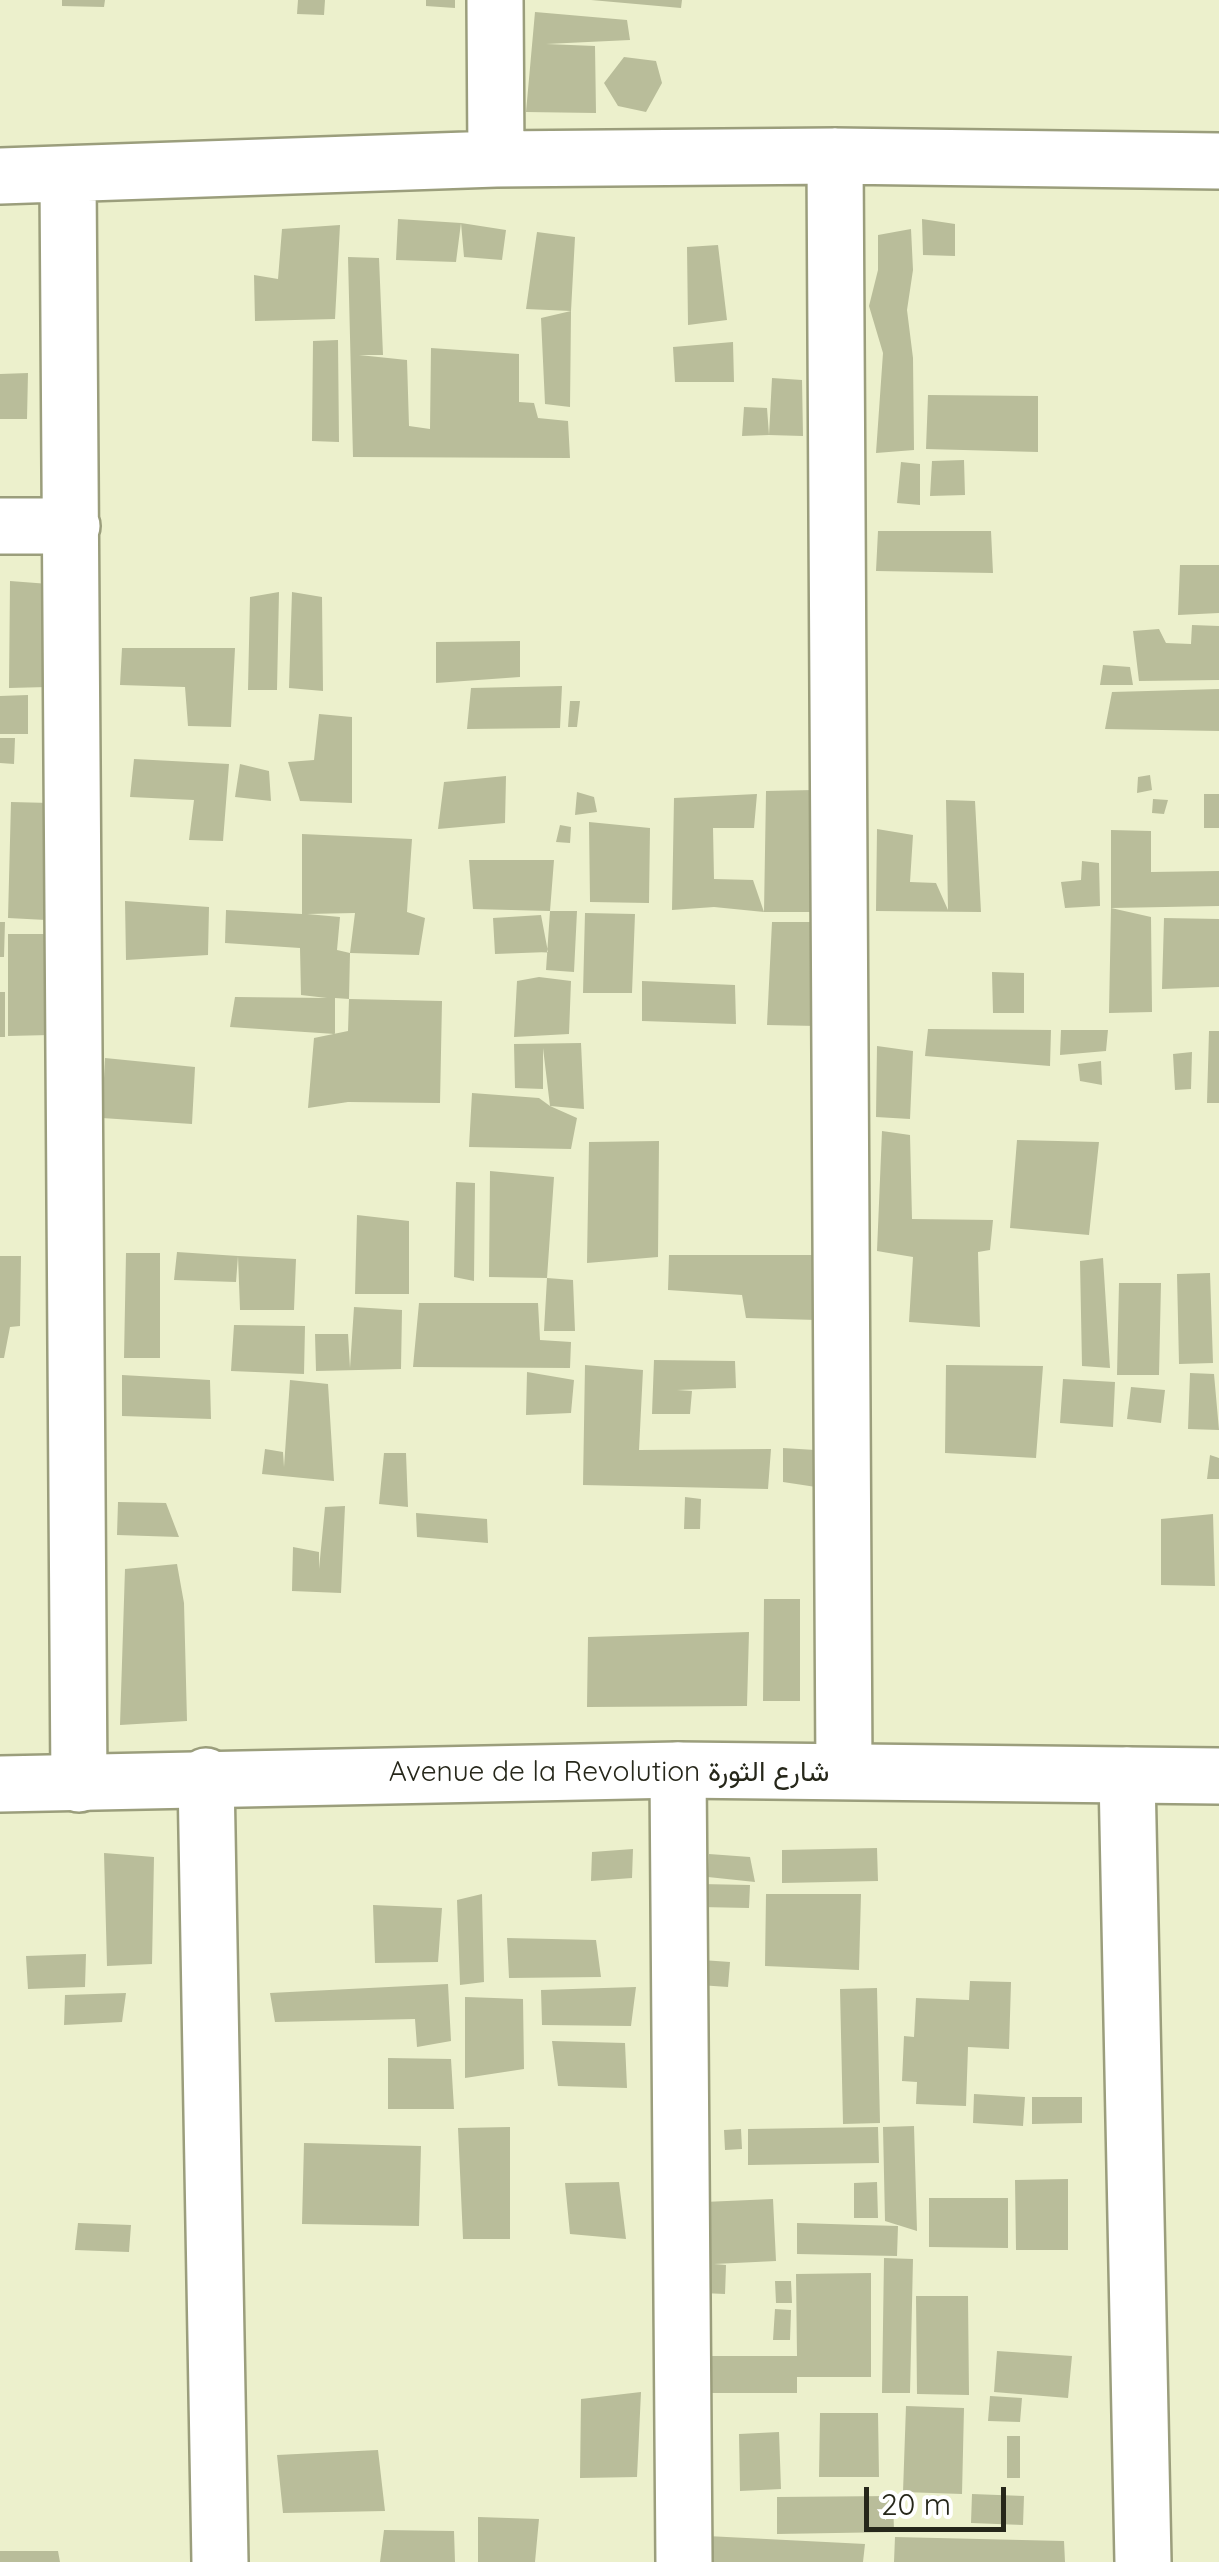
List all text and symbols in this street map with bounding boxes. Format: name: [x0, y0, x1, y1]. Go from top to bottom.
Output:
street label: Avenue de la Revolution شارع الثورة: [389, 1756, 829, 1790]
scale bar: [869, 2467, 1012, 2529]
text: 20 m: [881, 2485, 951, 2523]

